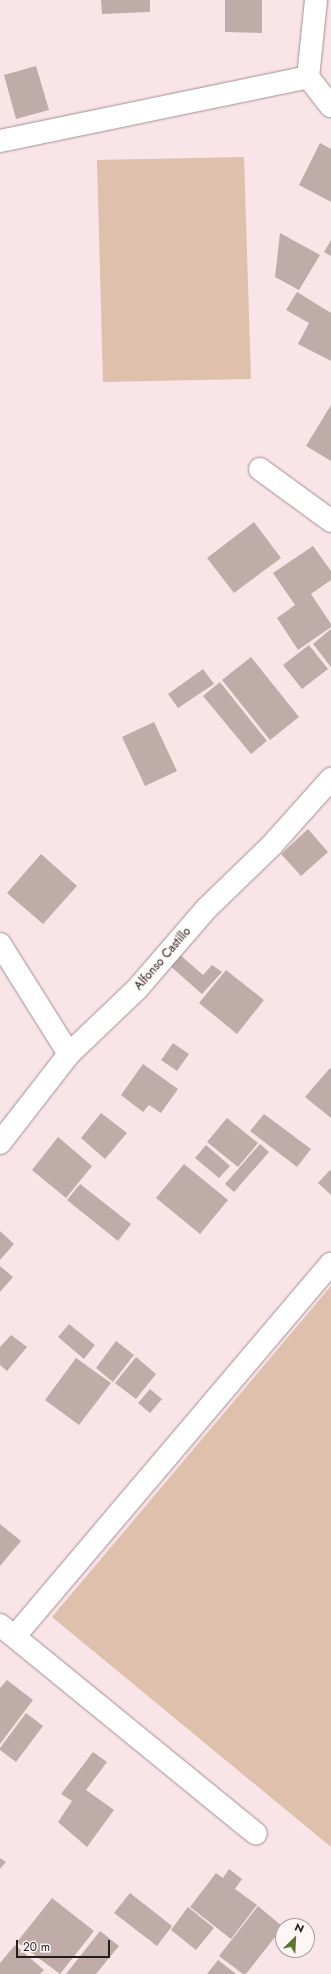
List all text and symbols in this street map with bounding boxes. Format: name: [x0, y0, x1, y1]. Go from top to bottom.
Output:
street label: Alfonso Castillo: [132, 925, 194, 993]
north arrow: [275, 1918, 315, 1958]
text: N: [292, 1919, 307, 1937]
scale bar: [18, 1932, 112, 1958]
text: 20 m: [23, 1938, 50, 1956]

